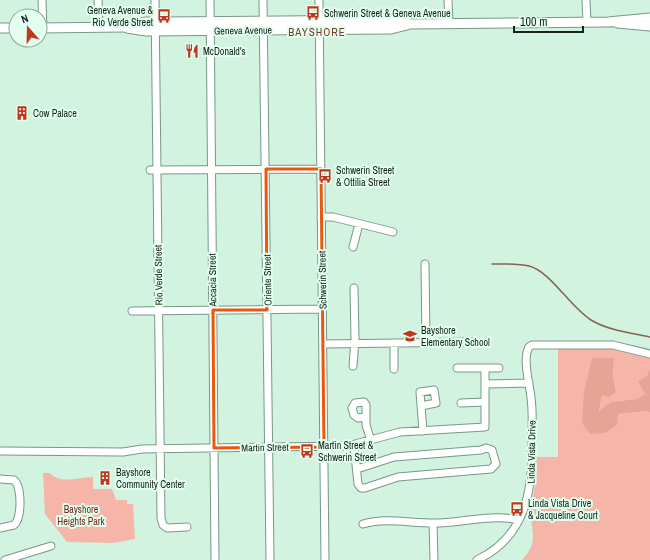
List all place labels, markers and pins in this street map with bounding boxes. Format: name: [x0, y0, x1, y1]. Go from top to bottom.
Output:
place label: Geneva Avenue & Rio Verde Street: [87, 4, 154, 29]
bus stop icon: Schwerin Street & Geneva Avenue: [305, 5, 321, 21]
place label: Schwerin Street & Geneva Avenue: [324, 7, 451, 20]
bus stop icon: Geneva Avenue & Rio Verde Street: [156, 8, 172, 24]
restaurant icon: McDonald's: [184, 43, 200, 59]
place label: McDonald's: [203, 45, 246, 58]
building icon: Cow Palace: [14, 105, 30, 121]
place label: Cow Palace: [33, 107, 77, 120]
place label: Schwerin Street & Ottilia Street: [336, 164, 395, 189]
bus stop icon: Schwerin Street & Ottilia Street: [317, 168, 333, 184]
place label: Bayshore Elementary School: [421, 324, 490, 349]
school or university icon: Bayshore Elementary School: [402, 328, 418, 344]
place label: Martin Street & Schwerin Street: [318, 439, 377, 464]
bus stop icon: Martin Street & Schwerin Street: [299, 443, 315, 459]
place label: Bayshore Community Center: [116, 466, 185, 491]
building icon: Bayshore Community Center: [97, 470, 113, 486]
place label: Linda Vista Drive & Jacqueline Court: [528, 497, 598, 522]
bus stop icon: Linda Vista Drive & Jacqueline Court: [509, 501, 525, 517]

